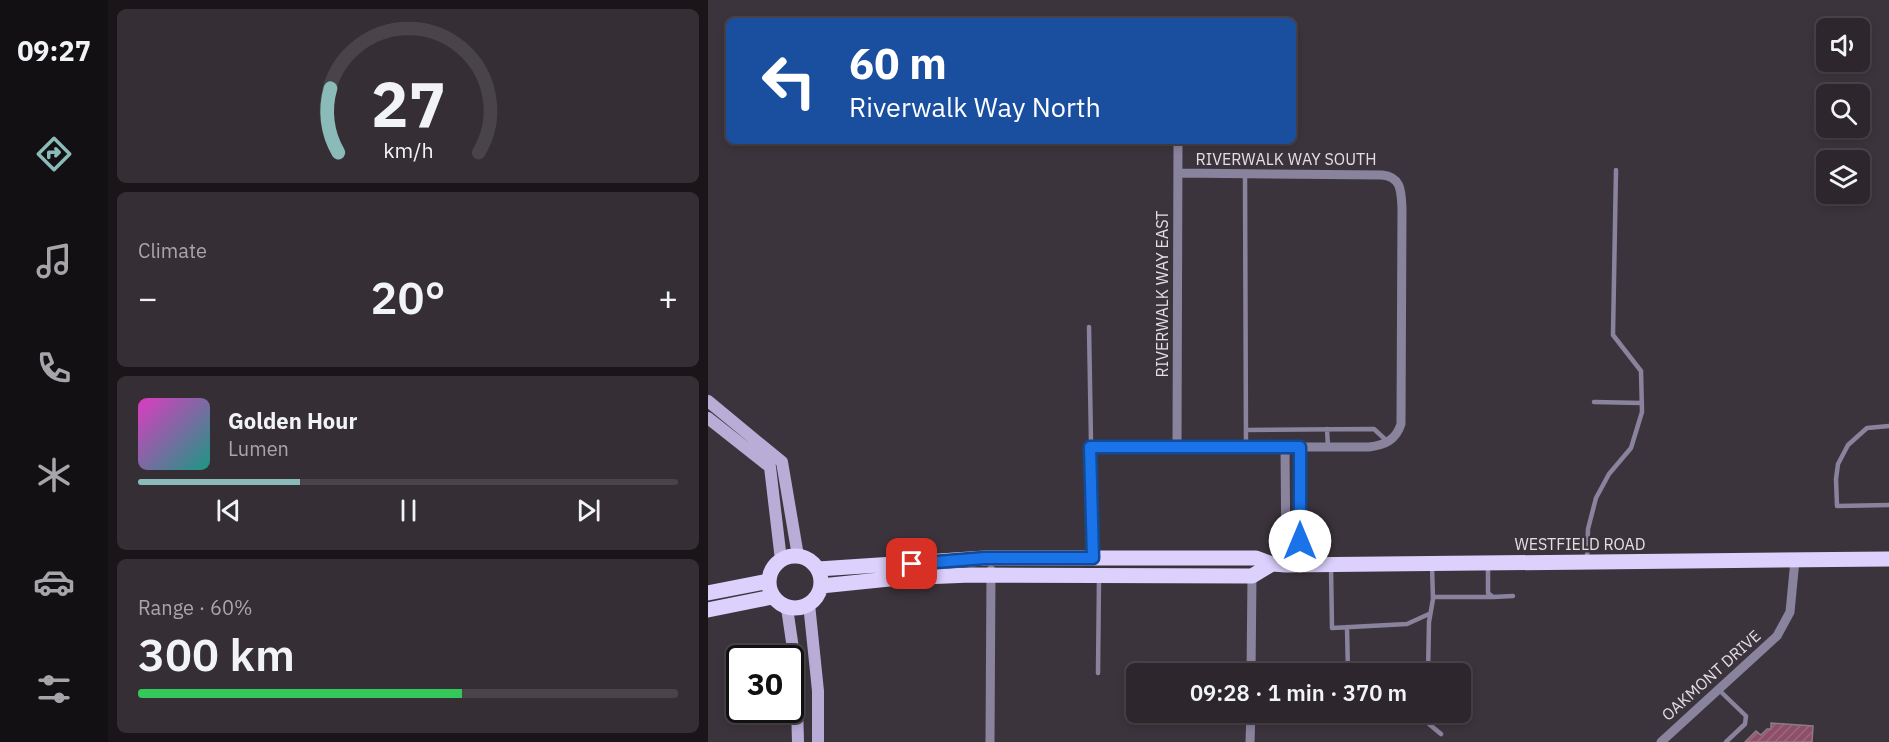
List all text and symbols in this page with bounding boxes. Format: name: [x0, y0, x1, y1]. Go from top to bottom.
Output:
map controls: [1816, 18, 1870, 204]
button: sound: [1816, 18, 1870, 72]
text: 09:27: [17, 33, 91, 68]
text: 60 m: [849, 36, 947, 91]
icon: left: [750, 42, 828, 120]
text: 27: [371, 63, 445, 144]
button: search: [1816, 84, 1870, 138]
text: Riverwalk Way North: [849, 89, 1101, 124]
icon: directions: [33, 133, 75, 175]
text: km/h: [383, 137, 433, 165]
street label: RIVERWALK WAY SOUTH: [1196, 149, 1376, 169]
button: layers: [1816, 150, 1870, 204]
street label: RIVERWALK WAY EAST: [1152, 211, 1172, 377]
text: Climate: [138, 237, 207, 264]
icon: music: [33, 240, 75, 282]
text: 20°: [370, 268, 446, 326]
text: −: [138, 276, 158, 319]
text: +: [658, 276, 678, 319]
icon: phone: [33, 347, 75, 389]
text: Golden Hour: [228, 406, 357, 435]
text: Lumen: [228, 435, 289, 462]
icon: climate: [33, 454, 75, 496]
icon: previous: [212, 494, 245, 527]
icon: pause: [392, 494, 425, 527]
icon: next: [572, 494, 605, 527]
position arrow: [1268, 509, 1332, 573]
street label: WESTFIELD ROAD: [1514, 534, 1646, 554]
pin: [886, 538, 937, 589]
icon: arrive: [895, 547, 928, 580]
icon: car: [33, 561, 75, 603]
text: Range · 60%: [138, 594, 253, 621]
text: 300 km: [138, 625, 295, 683]
street label: OAKMONT DRIVE: [1657, 625, 1765, 725]
speed limit sign: 30: [726, 645, 804, 723]
icon: filters: [33, 668, 75, 710]
text: 09:28 · 1 min · 370 m: [1190, 678, 1407, 707]

